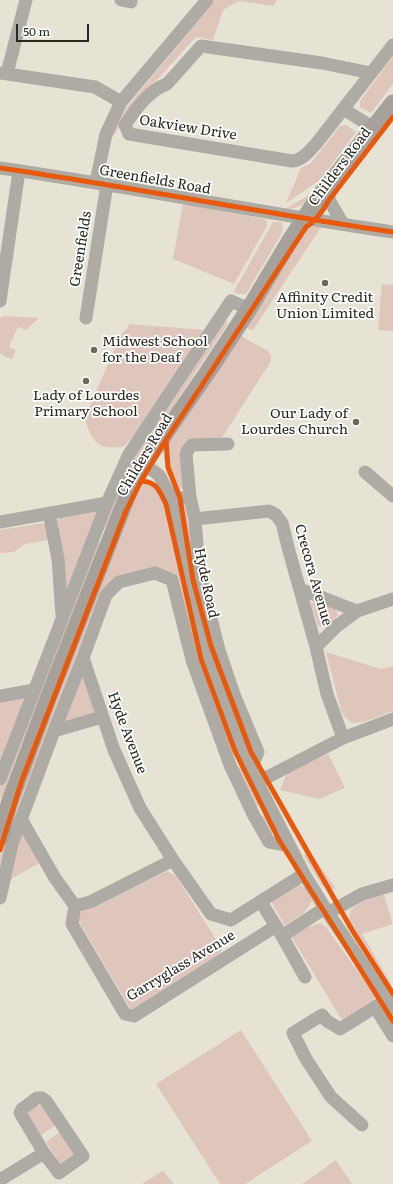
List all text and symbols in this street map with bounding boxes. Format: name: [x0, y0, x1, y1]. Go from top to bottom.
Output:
scale bar: [18, 16, 91, 42]
text: 50 m: [23, 22, 50, 40]
street label: Oakview Drive: [138, 112, 238, 144]
street label: Childers Road: [305, 125, 375, 209]
street label: Greenfields Road: [98, 162, 212, 198]
street label: Greenfields: [67, 210, 95, 288]
marker: Affinity Credit Union Limited: [320, 278, 330, 288]
place label: Affinity Credit Union Limited: [276, 290, 374, 322]
place label: Midwest School for the Deaf: [102, 334, 208, 366]
marker: Midwest School for the Deaf: [89, 345, 99, 355]
marker: Lady of Lourdes Primary School: [81, 376, 91, 386]
place label: Lady of Lourdes Primary School: [33, 388, 139, 420]
place label: Our Lady of Lourdes Church: [241, 406, 348, 438]
street label: Childers Road: [114, 411, 176, 499]
marker: Our Lady of Lourdes Church: [351, 417, 361, 427]
street label: Crecora Avenue: [291, 522, 335, 628]
street label: Hyde Road: [190, 546, 222, 620]
street label: Hyde Avenue: [104, 690, 150, 776]
street label: Garryglass Avenue: [124, 927, 238, 1005]

